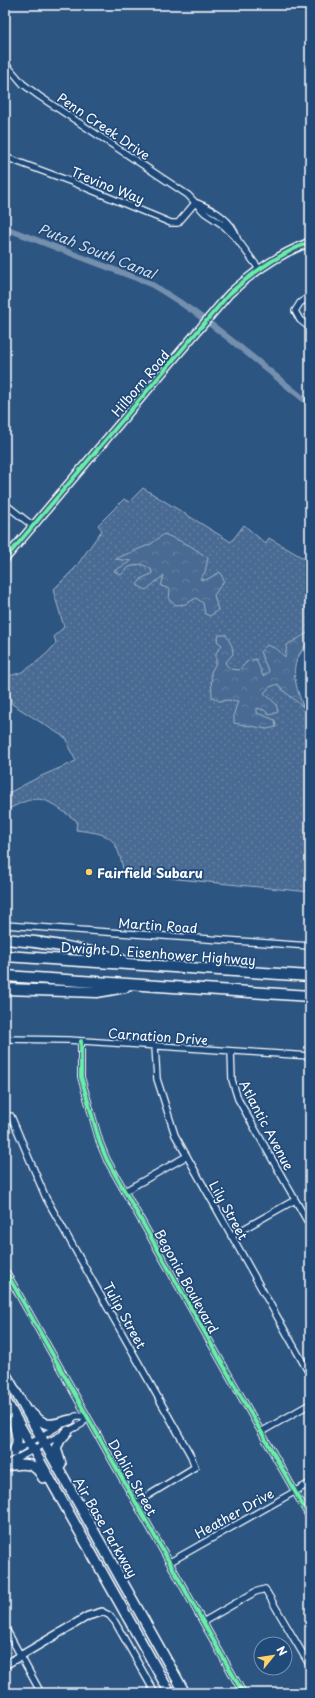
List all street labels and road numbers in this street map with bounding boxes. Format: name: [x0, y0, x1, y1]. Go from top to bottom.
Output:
street label: Penn Creek Drive: [54, 88, 154, 164]
street label: Trevino Way: [69, 162, 147, 208]
street label: Hilborn Road: [106, 346, 174, 420]
street label: Martin Road: [118, 913, 198, 937]
street label: Dwight D. Eisenhower Highway: [60, 937, 256, 969]
street label: Carnation Drive: [108, 1023, 208, 1049]
street label: Atlantic Avenue: [235, 1077, 299, 1173]
street label: Lily Street: [205, 1177, 253, 1243]
street label: Begonia Boulevard: [151, 1226, 224, 1336]
street label: Tulip Street: [99, 1278, 151, 1352]
street label: Dahlia Street: [104, 1435, 162, 1519]
street label: Air Base Parkway: [69, 1473, 143, 1581]
street label: Heather Drive: [191, 1483, 277, 1543]

